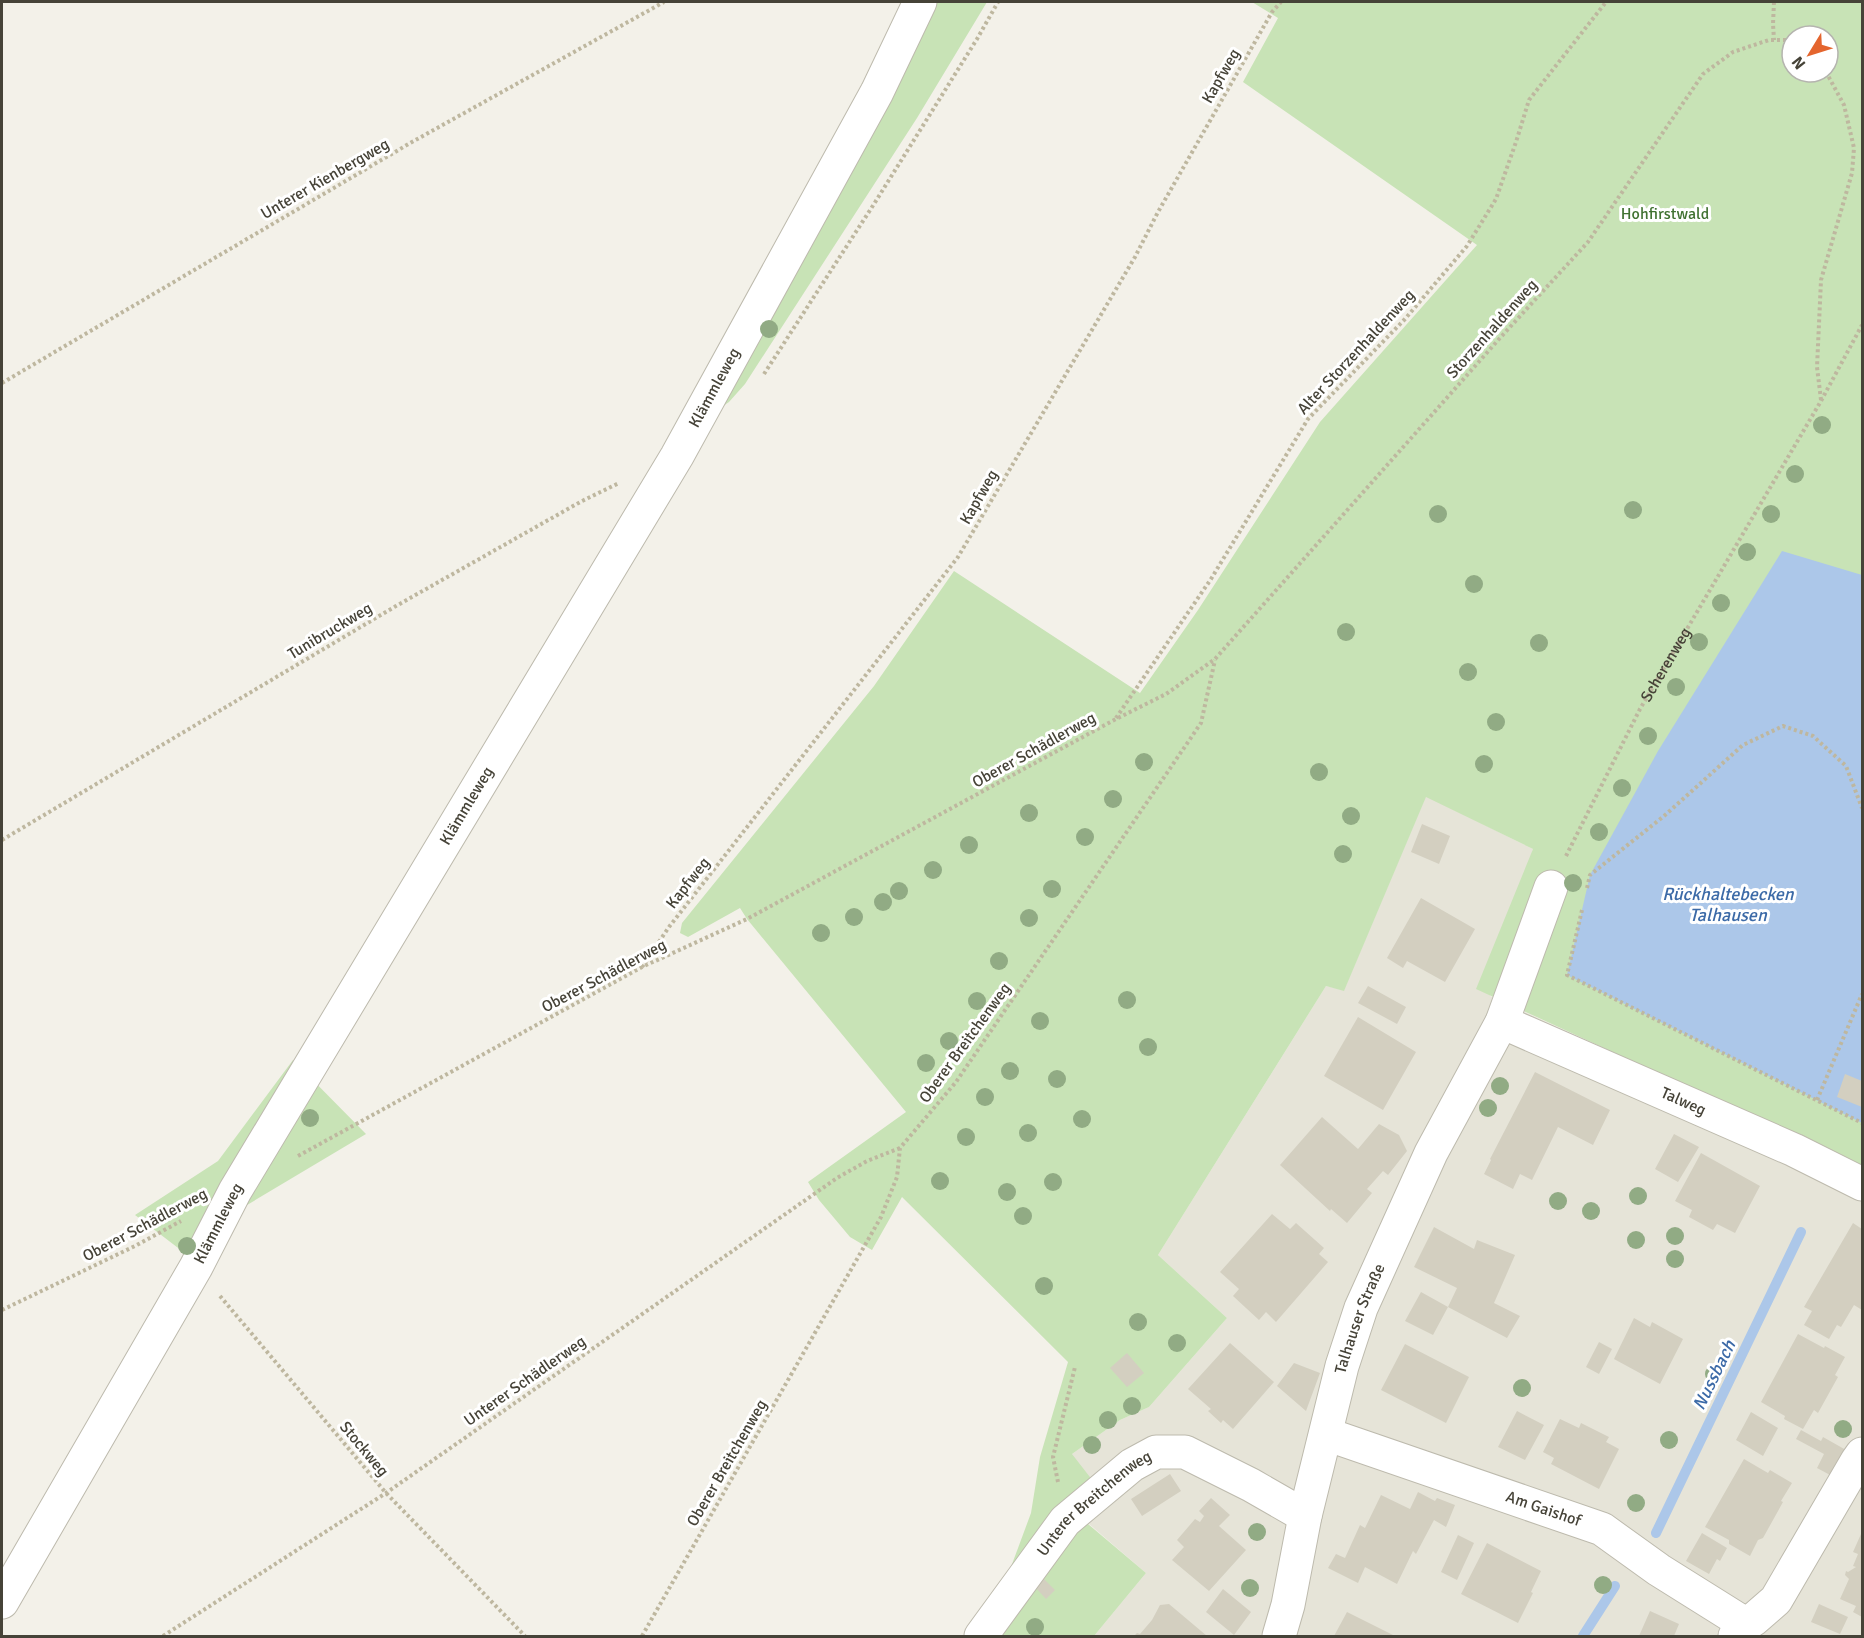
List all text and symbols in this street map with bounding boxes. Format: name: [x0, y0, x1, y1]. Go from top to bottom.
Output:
north arrow: [1780, 24, 1840, 84]
street label: Kapfweg: [1197, 45, 1245, 107]
text: N: [1788, 52, 1810, 73]
street label: Unterer Kienbergweg: [257, 134, 393, 224]
park label: Hohfirstwald: [1621, 204, 1709, 224]
street label: Storzenhaldenweg: [1442, 275, 1542, 383]
street label: Alter Storzenhaldenweg: [1293, 285, 1419, 419]
street label: Klämmleweg: [684, 344, 744, 431]
street label: Kapfweg: [955, 466, 1003, 528]
street label: Tunibruckweg: [284, 598, 376, 664]
street label: Scherenweg: [1636, 624, 1696, 706]
street label: Oberer Schädlerweg: [969, 708, 1099, 792]
street label: Klämmleweg: [435, 763, 498, 849]
street label: Kapfweg: [662, 853, 714, 913]
water label: Rückhaltebecken Talhausen: [1662, 883, 1795, 926]
street label: Oberer Schädlerweg: [538, 935, 670, 1017]
street label: Oberer Breitchenweg: [915, 979, 1015, 1107]
street label: Talweg: [1658, 1083, 1709, 1120]
street label: Klämmleweg: [189, 1179, 247, 1267]
street label: Oberer Schädlerweg: [79, 1184, 211, 1266]
street label: Talhauser Straße: [1331, 1260, 1390, 1376]
street label: Unterer Schädlerweg: [460, 1331, 590, 1431]
water label: Nussbach: [1688, 1336, 1741, 1413]
street label: Oberer Breitchenweg: [683, 1396, 771, 1530]
street label: Stockweg: [335, 1417, 393, 1481]
street label: Unterer Breitchenweg: [1033, 1446, 1155, 1560]
street label: Am Gaishof: [1503, 1487, 1584, 1531]

